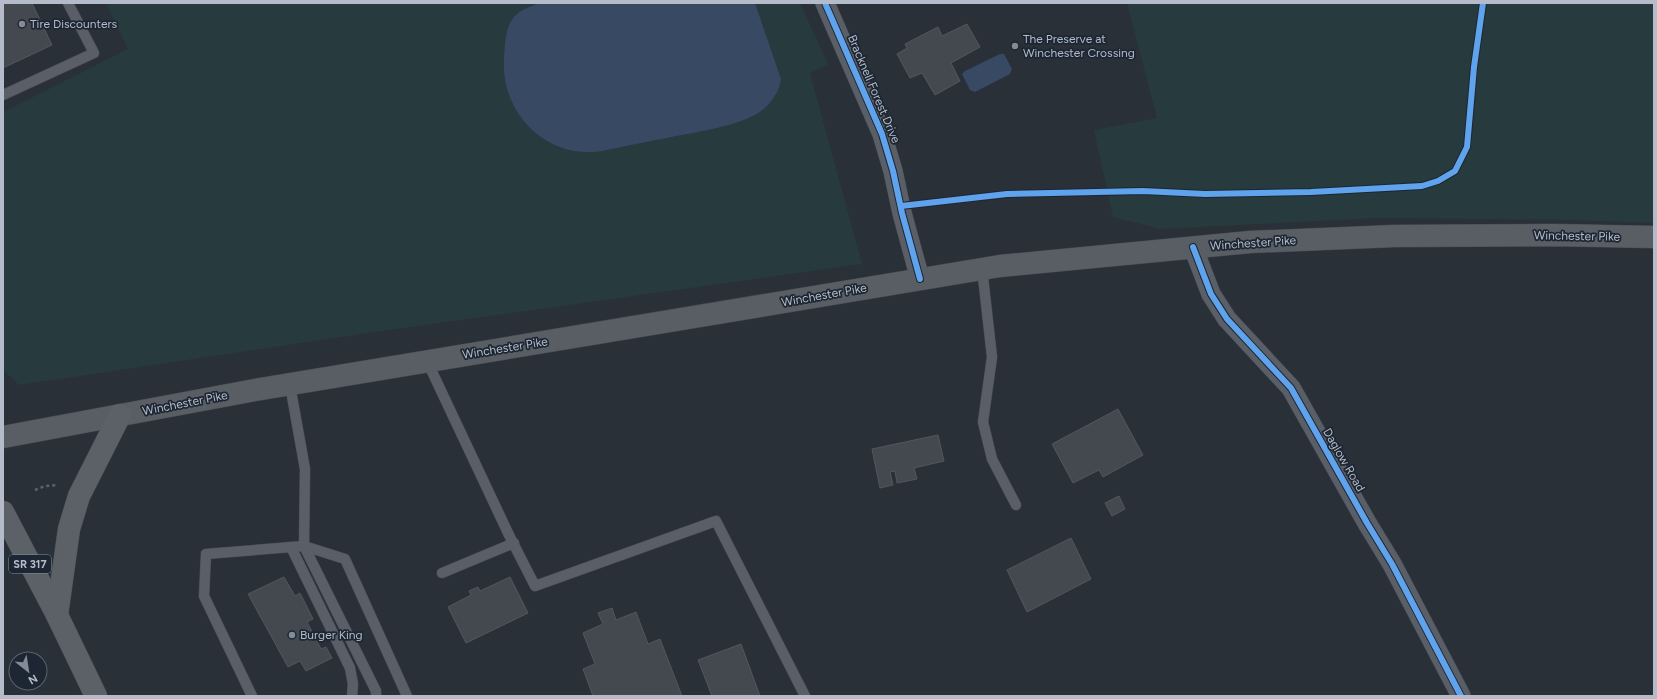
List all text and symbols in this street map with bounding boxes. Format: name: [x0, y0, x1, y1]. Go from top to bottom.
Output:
place label: Tire Discounters: [30, 17, 118, 31]
marker: Tire Discounters: [17, 19, 27, 29]
place label: The Preserve at Winchester Crossing: [1023, 32, 1135, 60]
street label: Bracknell Forest Drive: [845, 33, 903, 146]
marker: The Preserve at Winchester Crossing: [1010, 41, 1020, 51]
street label: Winchester Pike: [1534, 228, 1621, 244]
street label: Winchester Pike: [1209, 233, 1297, 253]
street label: Winchester Pike: [780, 281, 868, 309]
street label: Winchester Pike: [461, 334, 549, 362]
street label: Winchester Pike: [141, 388, 229, 418]
street label: Daglow Road: [1320, 426, 1368, 494]
road number: SR 317: [9, 555, 51, 573]
place label: Burger King: [300, 628, 363, 642]
marker: Burger King: [287, 630, 297, 640]
north arrow: [8, 651, 48, 691]
text: N: [26, 671, 40, 687]

